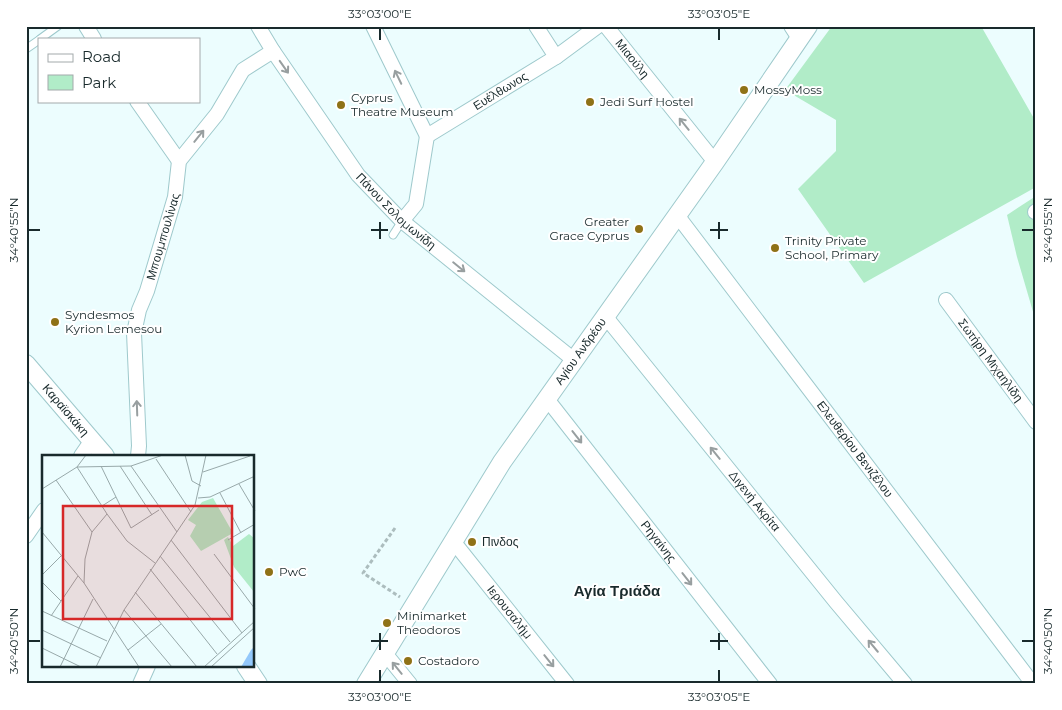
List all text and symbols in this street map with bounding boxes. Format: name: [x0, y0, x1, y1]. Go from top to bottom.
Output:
text: 33°03'00"E: [348, 6, 412, 21]
text: 33°03'05"E: [688, 6, 750, 21]
street label: Μιαούλη: [612, 36, 653, 81]
legend: [38, 38, 200, 102]
text: Road: [82, 47, 121, 66]
one-way arrow: [279, 60, 289, 74]
street label: Ευέλθωνος: [470, 68, 530, 113]
one-way arrow: [393, 70, 402, 85]
text: Park: [82, 73, 116, 92]
place label: MossyMoss: [754, 82, 822, 97]
marker: MossyMoss: [738, 84, 750, 96]
place label: Cyprus Theatre Museum: [351, 90, 454, 119]
place label: Jedi Surf Hostel: [599, 94, 694, 109]
marker: Jedi Surf Hostel: [584, 96, 596, 108]
marker: Cyprus Theatre Museum: [335, 99, 347, 111]
one-way arrow: [679, 118, 690, 131]
one-way arrow: [193, 130, 204, 143]
street label: Πάνου Σολομωνίδη: [353, 170, 439, 252]
street label: Μπουμπουλίνας: [143, 192, 182, 282]
text: 34°40'55"N: [6, 197, 21, 263]
text: 34°40'55"N: [1040, 197, 1055, 263]
place label: Greater Grace Cyprus: [549, 214, 629, 243]
marker: Greater Grace Cyprus: [633, 223, 645, 235]
place label: Trinity Private School, Primary: [785, 233, 879, 262]
marker: Trinity Private School, Primary: [769, 242, 781, 254]
one-way arrow: [452, 261, 465, 272]
place label: Syndesmos Kyrion Lemesou: [65, 307, 162, 336]
street label: Αγίου Ανδρέου: [551, 315, 609, 388]
street label: Σωτήρη Μιχαηλίδη: [955, 315, 1027, 405]
marker: Syndesmos Kyrion Lemesou: [49, 316, 61, 328]
street label: Καραϊσκάκη: [40, 381, 93, 439]
street label: Ελευθερίου Βενιζέλου: [814, 398, 896, 500]
one-way arrow: [133, 400, 142, 416]
one-way arrow: [571, 430, 582, 443]
one-way arrow: [710, 446, 721, 459]
inset map: [42, 455, 255, 668]
street label: Διγενή Ακρίτα: [726, 468, 784, 534]
street label: Ρηγαίνης: [638, 517, 680, 565]
place label: Πινδος: [482, 534, 519, 549]
marker: Πινδος: [466, 536, 478, 548]
place label: PwC: [279, 564, 307, 579]
marker: PwC: [263, 566, 275, 578]
one-way arrow: [682, 572, 693, 585]
district label: Αγία Τριάδα: [574, 581, 661, 600]
street label: Ιερουσαλήμ: [484, 582, 536, 642]
text: 34°40'50"N: [6, 608, 21, 674]
place label: Minimarket Theodoros: [397, 608, 467, 637]
text: 34°40'50"N: [1040, 608, 1055, 674]
marker: Minimarket Theodoros: [381, 617, 393, 629]
one-way arrow: [868, 640, 879, 653]
place label: Costadoro: [418, 653, 479, 668]
one-way arrow: [543, 654, 554, 667]
marker: Costadoro: [402, 655, 414, 667]
one-way arrow: [391, 662, 402, 675]
text: 33°03'00"E: [348, 689, 412, 704]
text: 33°03'05"E: [688, 689, 750, 704]

